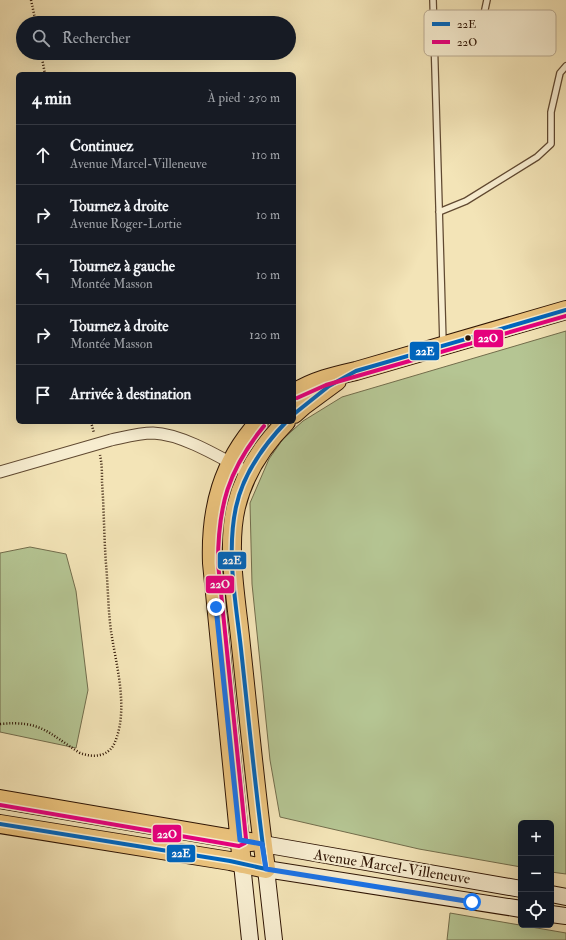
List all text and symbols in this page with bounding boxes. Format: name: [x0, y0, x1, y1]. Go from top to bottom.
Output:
legend: [424, 10, 556, 56]
search box: [16, 16, 296, 60]
text: 22E: [457, 18, 476, 31]
icon: search: [30, 27, 52, 49]
text: Rechercher: [62, 29, 130, 48]
text: 22O: [457, 36, 477, 49]
text: 4 min: [32, 88, 71, 109]
text: À pied · 250 m: [208, 90, 280, 106]
text: Continuez: [70, 137, 134, 156]
icon: ahead: [32, 144, 54, 166]
text: 110 m: [251, 147, 280, 163]
text: Avenue Marcel-Villeneuve: [70, 156, 207, 172]
text: Tournez à droite: [70, 197, 169, 216]
icon: right: [32, 204, 54, 226]
text: 10 m: [256, 207, 280, 223]
text: Avenue Roger-Lortie: [70, 216, 182, 232]
text: Tournez à gauche: [70, 257, 175, 276]
icon: left: [32, 264, 54, 286]
text: 10 m: [256, 267, 280, 283]
text: Montée Masson: [70, 276, 153, 292]
text: Tournez à droite: [70, 317, 169, 336]
icon: right: [32, 324, 54, 346]
text: 120 m: [249, 327, 280, 343]
line badge: 22O: [473, 329, 504, 348]
text: 22O: [478, 332, 498, 345]
unlabelled marker: [463, 333, 473, 343]
text: Montée Masson: [70, 336, 153, 352]
line badge: 22E: [409, 341, 440, 361]
text: 22E: [415, 345, 435, 358]
icon: arrive: [32, 384, 54, 406]
text: Arrivée à destination: [70, 385, 191, 404]
line badge: 22E: [217, 551, 247, 570]
text: 22E: [222, 554, 242, 567]
line badge: 22O: [205, 575, 235, 594]
text: 22O: [210, 578, 230, 591]
route end: [207, 598, 225, 616]
map controls: [518, 820, 554, 928]
button: +: [518, 820, 554, 856]
line badge: 22O: [152, 824, 182, 843]
text: 22O: [157, 828, 177, 841]
line badge: 22E: [166, 844, 196, 863]
street label: Avenue Marcel-Villeneuve: [311, 845, 472, 889]
text: 22E: [171, 847, 191, 860]
button: −: [518, 856, 554, 892]
button: locate: [518, 892, 554, 928]
route start: [463, 893, 481, 911]

